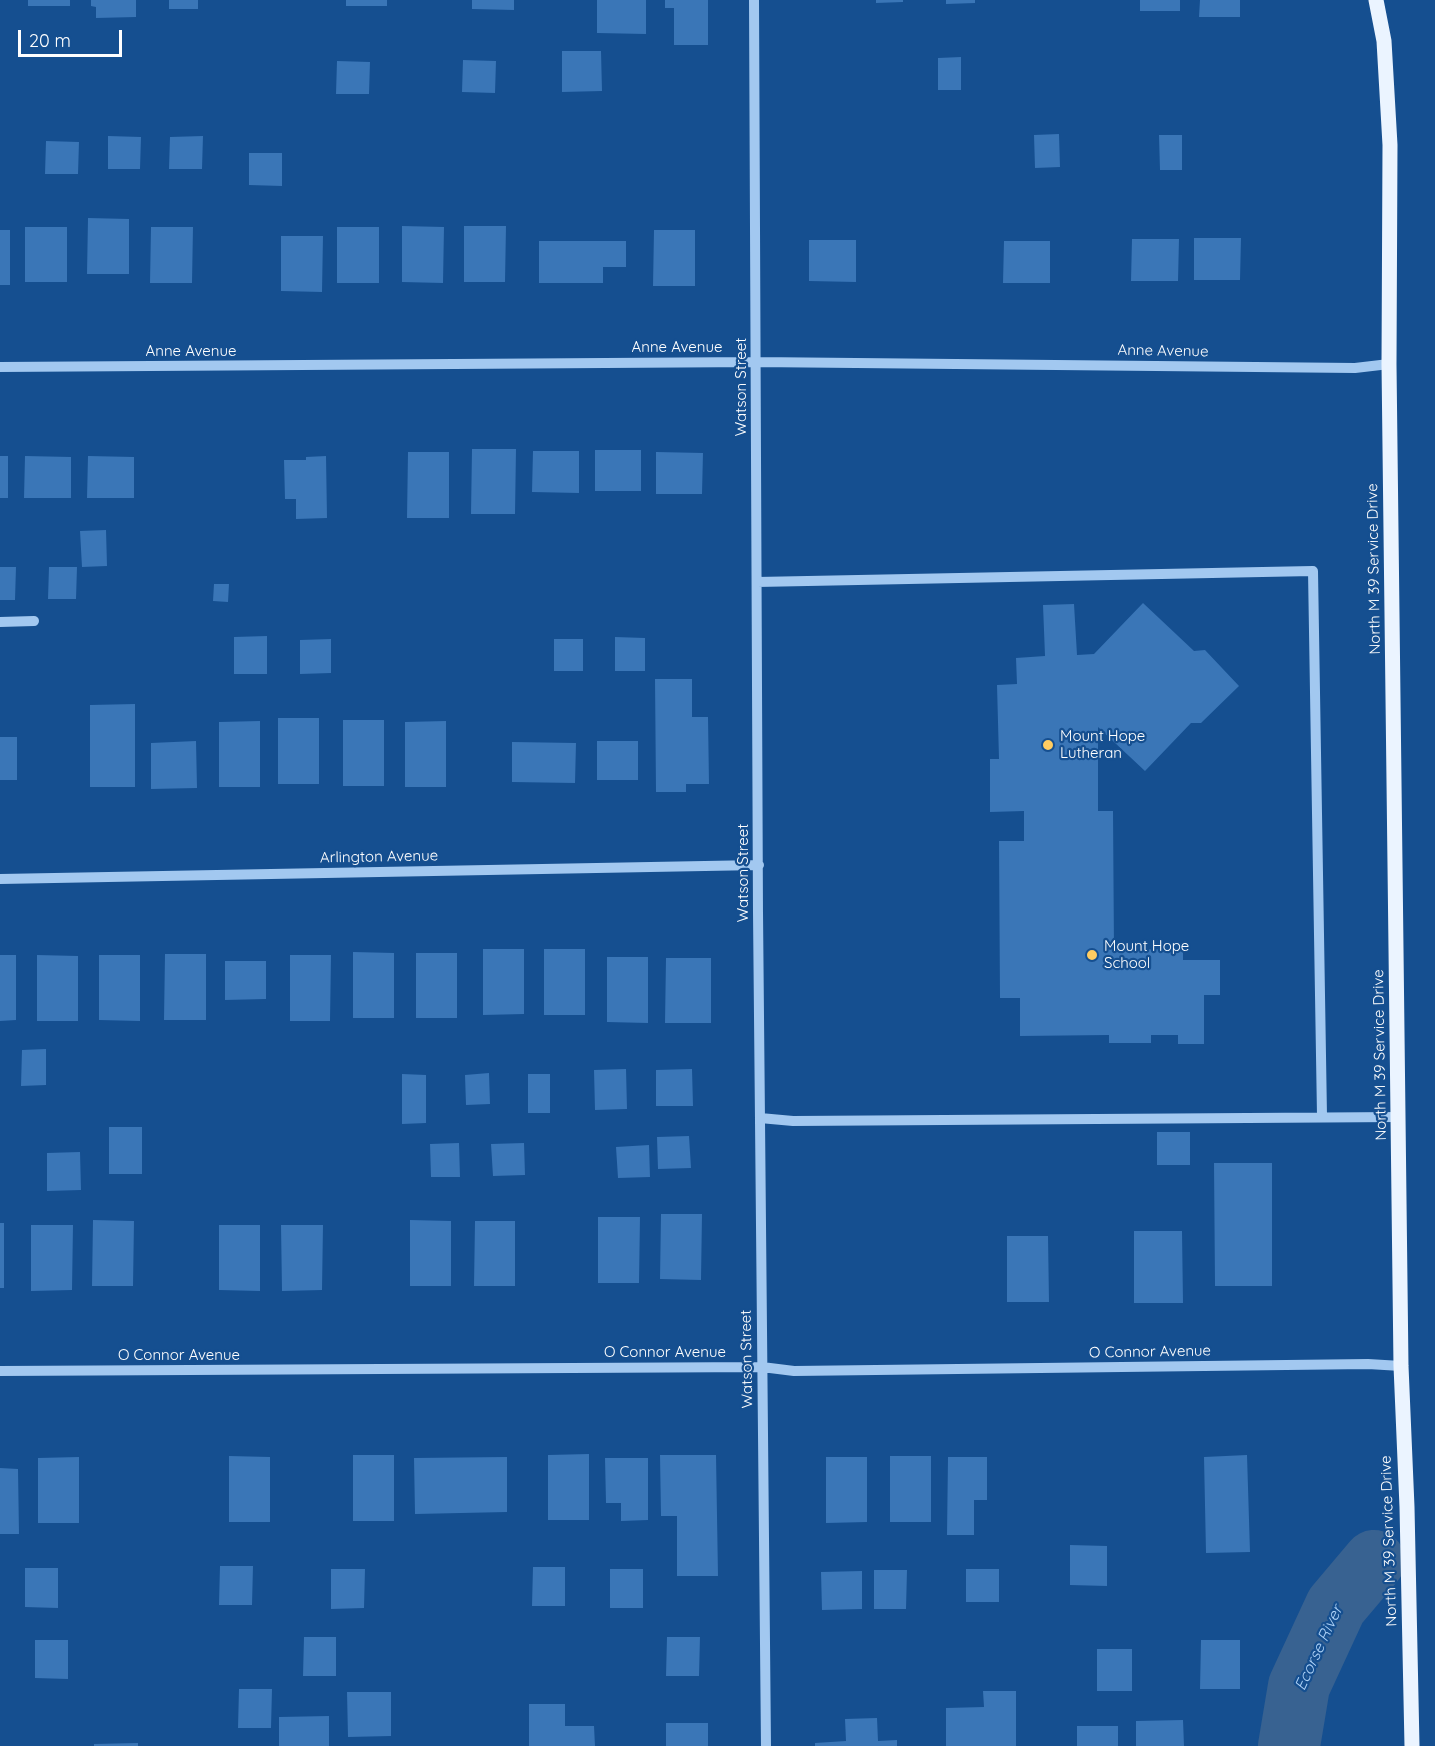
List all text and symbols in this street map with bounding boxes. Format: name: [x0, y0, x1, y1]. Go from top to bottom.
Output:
scale bar: [21, 18, 124, 56]
text: 20 m: [29, 29, 71, 52]
street label: Anne Avenue: [632, 338, 722, 356]
street label: Watson Street: [732, 338, 750, 436]
street label: Anne Avenue: [1117, 341, 1209, 361]
street label: Anne Avenue: [146, 342, 236, 360]
street label: North M 39 Service Drive: [1364, 483, 1384, 655]
place label: Mount Hope Lutheran: [1060, 727, 1145, 762]
marker: Mount Hope Lutheran: [1041, 738, 1055, 752]
street label: Watson Street: [734, 824, 752, 922]
street label: Arlington Avenue: [320, 847, 438, 867]
place label: Mount Hope School: [1104, 937, 1189, 972]
marker: Mount Hope School: [1085, 948, 1099, 962]
street label: North M 39 Service Drive: [1370, 969, 1390, 1141]
street label: Watson Street: [737, 1310, 757, 1408]
street label: O Connor Avenue: [1089, 1342, 1211, 1362]
street label: O Connor Avenue: [604, 1343, 726, 1361]
street label: O Connor Avenue: [118, 1346, 240, 1364]
street label: North M 39 Service Drive: [1377, 1455, 1401, 1627]
water label: Ecorse River: [1291, 1602, 1347, 1694]

